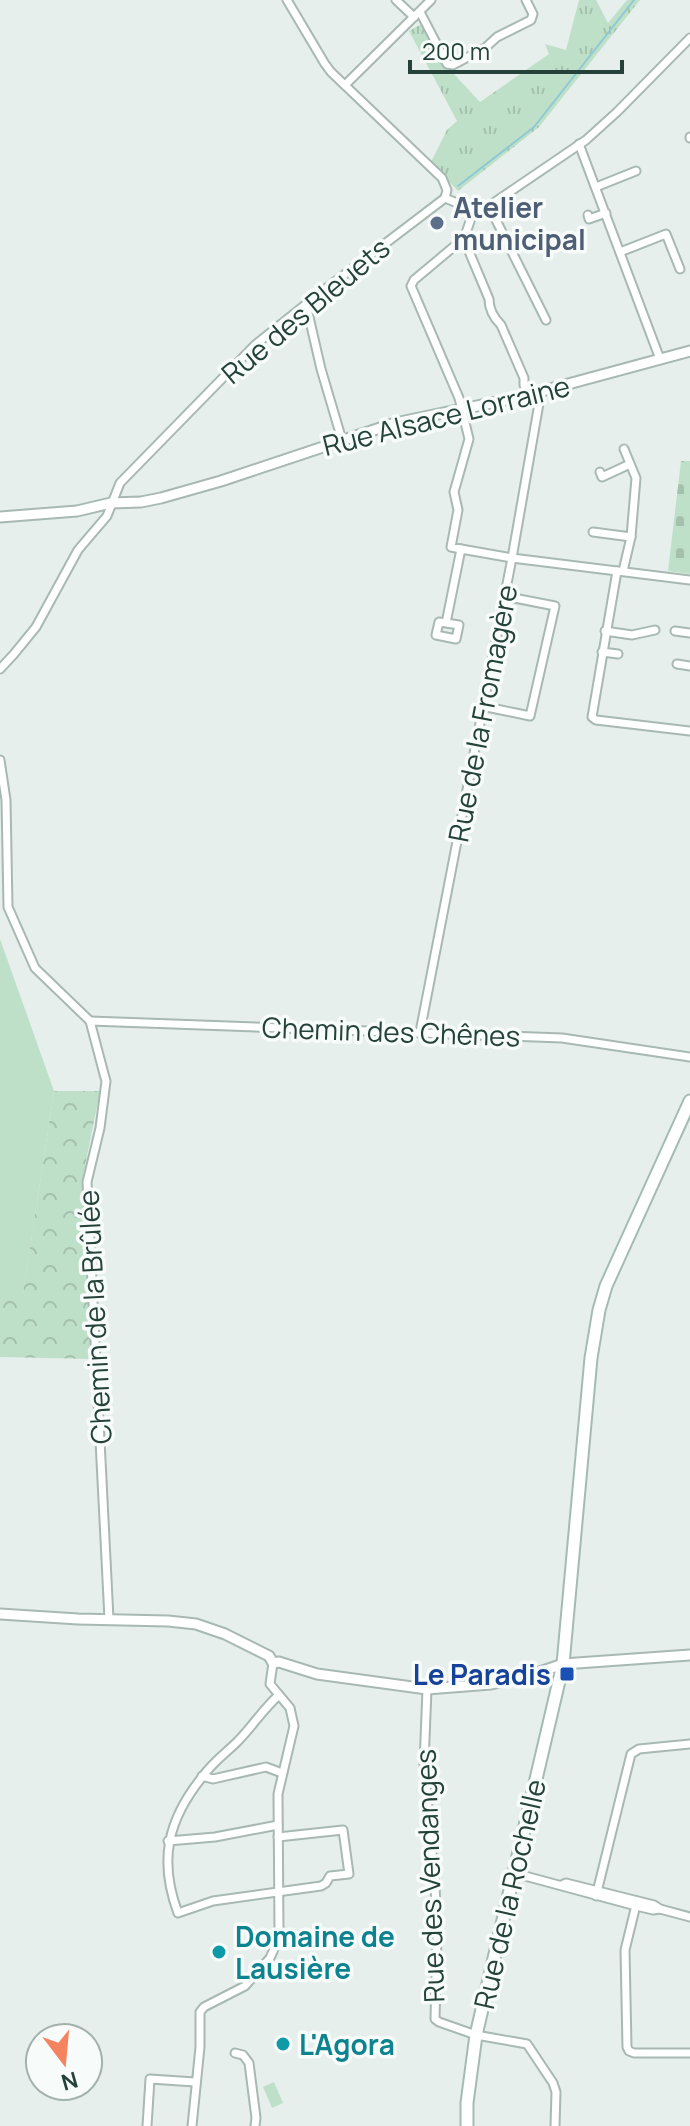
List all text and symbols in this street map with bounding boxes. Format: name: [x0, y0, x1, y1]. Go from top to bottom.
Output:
scale bar: [410, 24, 622, 74]
text: 200 m: [422, 34, 490, 67]
place label: Atelier municipal: [453, 188, 586, 258]
marker: Atelier municipal: [428, 214, 446, 232]
street label: Rue des Bleuets: [213, 228, 397, 392]
street label: Rue Alsace Lorraine: [319, 366, 573, 464]
street label: Rue de la Fromagère: [438, 581, 526, 845]
street label: Chemin des Chênes: [261, 1007, 521, 1055]
street label: Chemin de la Brûlée: [68, 1189, 120, 1445]
place label: Le Paradis: [413, 1655, 551, 1693]
marker: Le Paradis: [558, 1665, 576, 1683]
street label: Rue des Vendanges: [406, 1749, 452, 2003]
street label: Rue de la Rochelle: [464, 1775, 554, 2013]
place label: Domaine de Lausière: [235, 1917, 395, 1987]
marker: Domaine de Lausière: [210, 1943, 228, 1961]
north arrow: [24, 2022, 104, 2102]
place label: L'Agora: [299, 2025, 395, 2063]
marker: L'Agora: [274, 2035, 292, 2053]
text: N: [58, 2065, 81, 2098]

